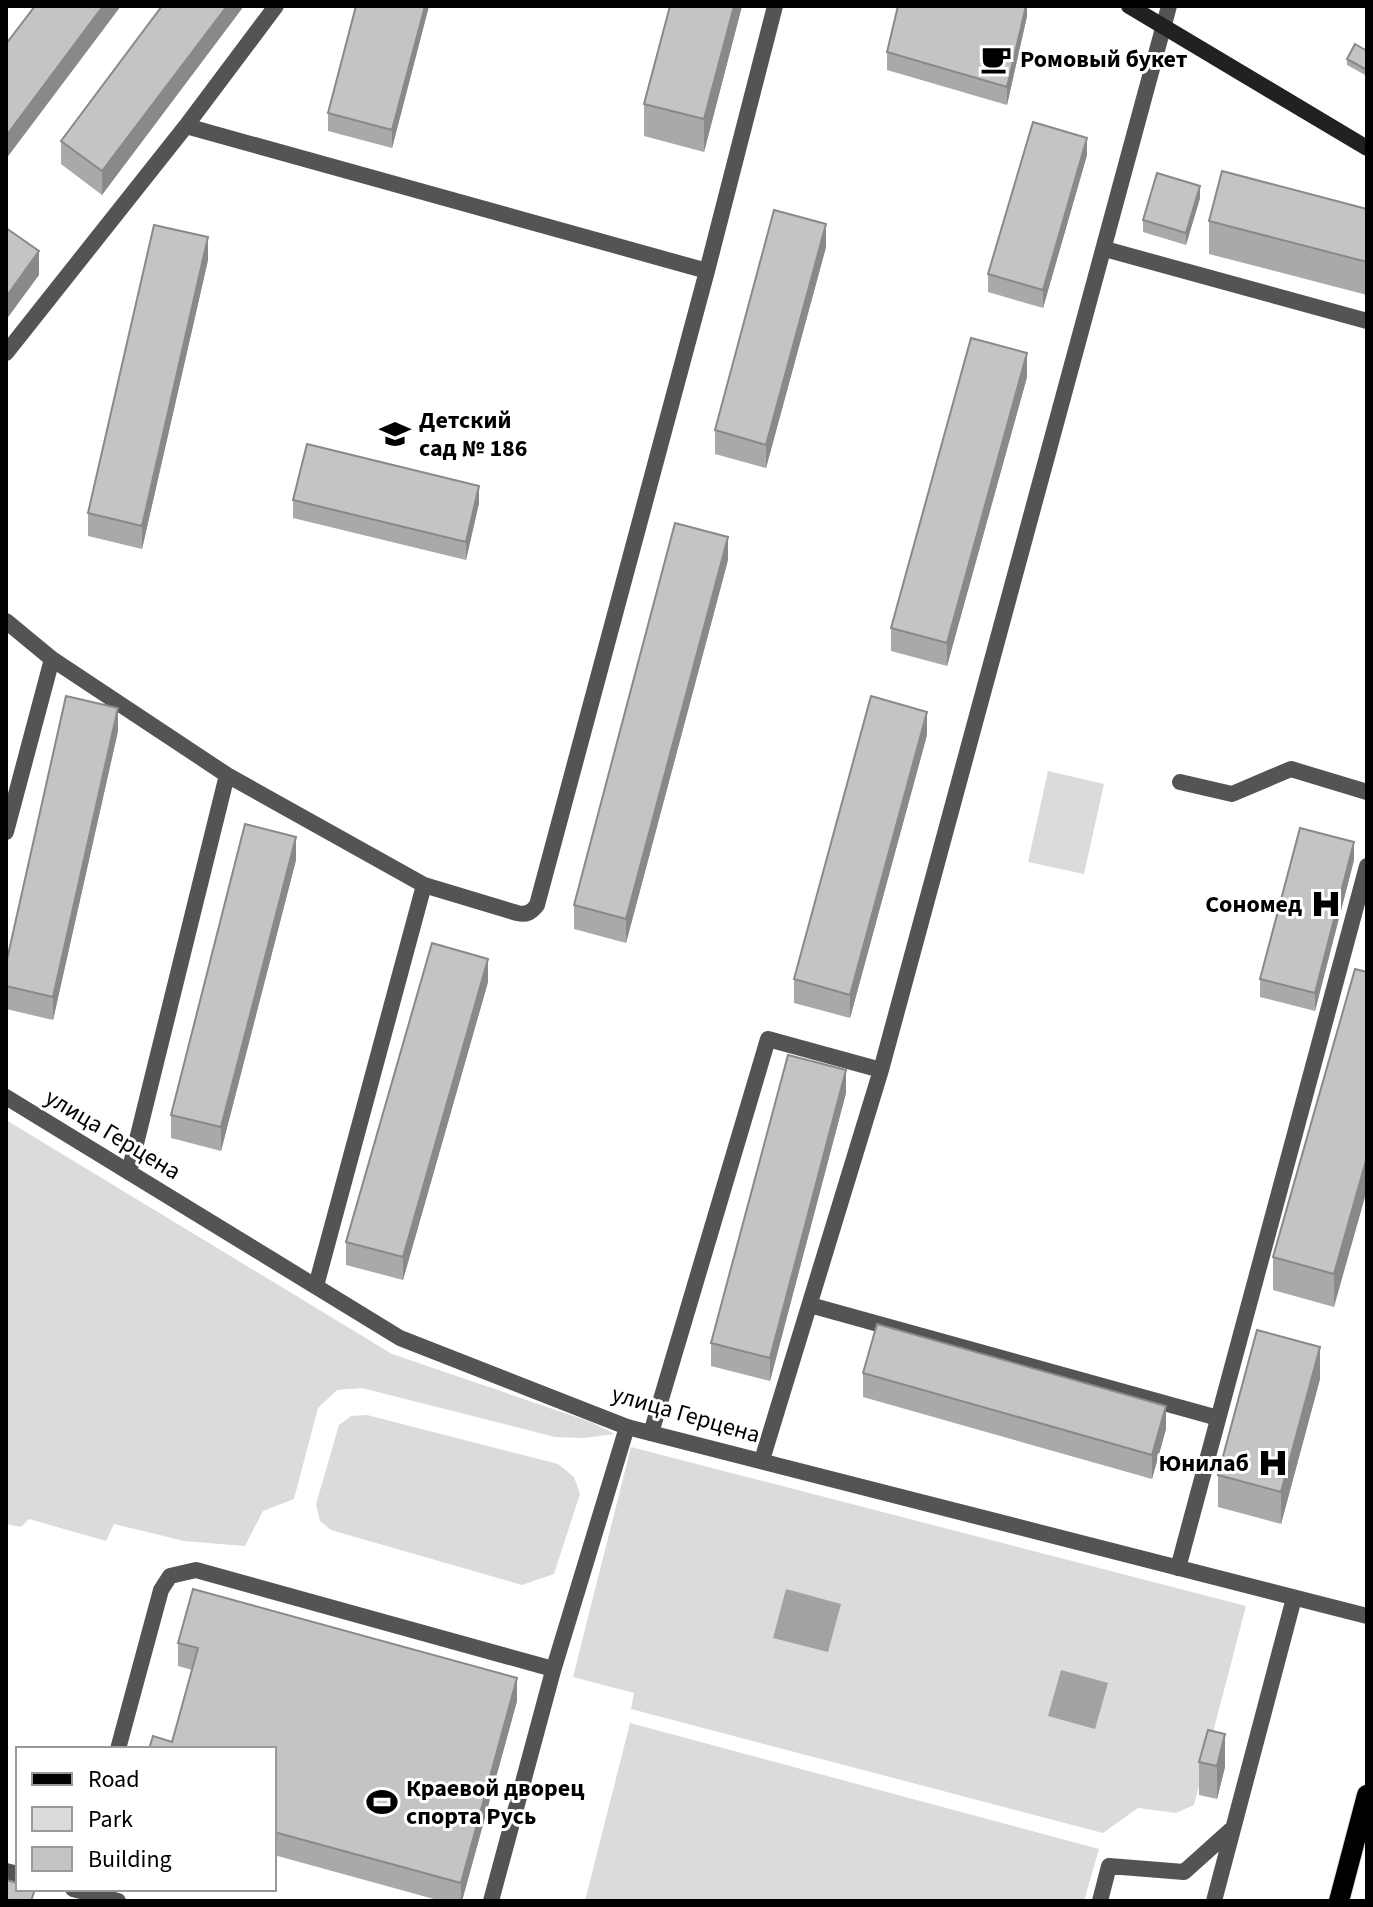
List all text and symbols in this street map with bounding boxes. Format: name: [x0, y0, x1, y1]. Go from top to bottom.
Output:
cafe icon: Ромовый букет: [979, 42, 1013, 76]
place label: Ромовый букет: [1020, 42, 1188, 77]
place label: Детский сад № 186: [419, 403, 527, 466]
school or university icon: Детский сад № 186: [378, 417, 412, 451]
place label: Сономед: [1205, 887, 1302, 922]
hospital icon: Сономед: [1309, 887, 1343, 921]
street label: улица Герцена: [38, 1080, 187, 1189]
street label: улица Герцена: [607, 1377, 764, 1452]
place label: Юнилаб: [1158, 1446, 1249, 1481]
hospital icon: Юнилаб: [1256, 1446, 1290, 1480]
legend: [16, 1747, 276, 1891]
text: Road: [88, 1762, 140, 1797]
place label: Краевой дворец спорта Русь: [406, 1771, 585, 1834]
sports icon: Краевой дворец спорта Русь: [365, 1785, 399, 1819]
text: Park: [88, 1802, 133, 1837]
text: Building: [88, 1842, 172, 1877]

